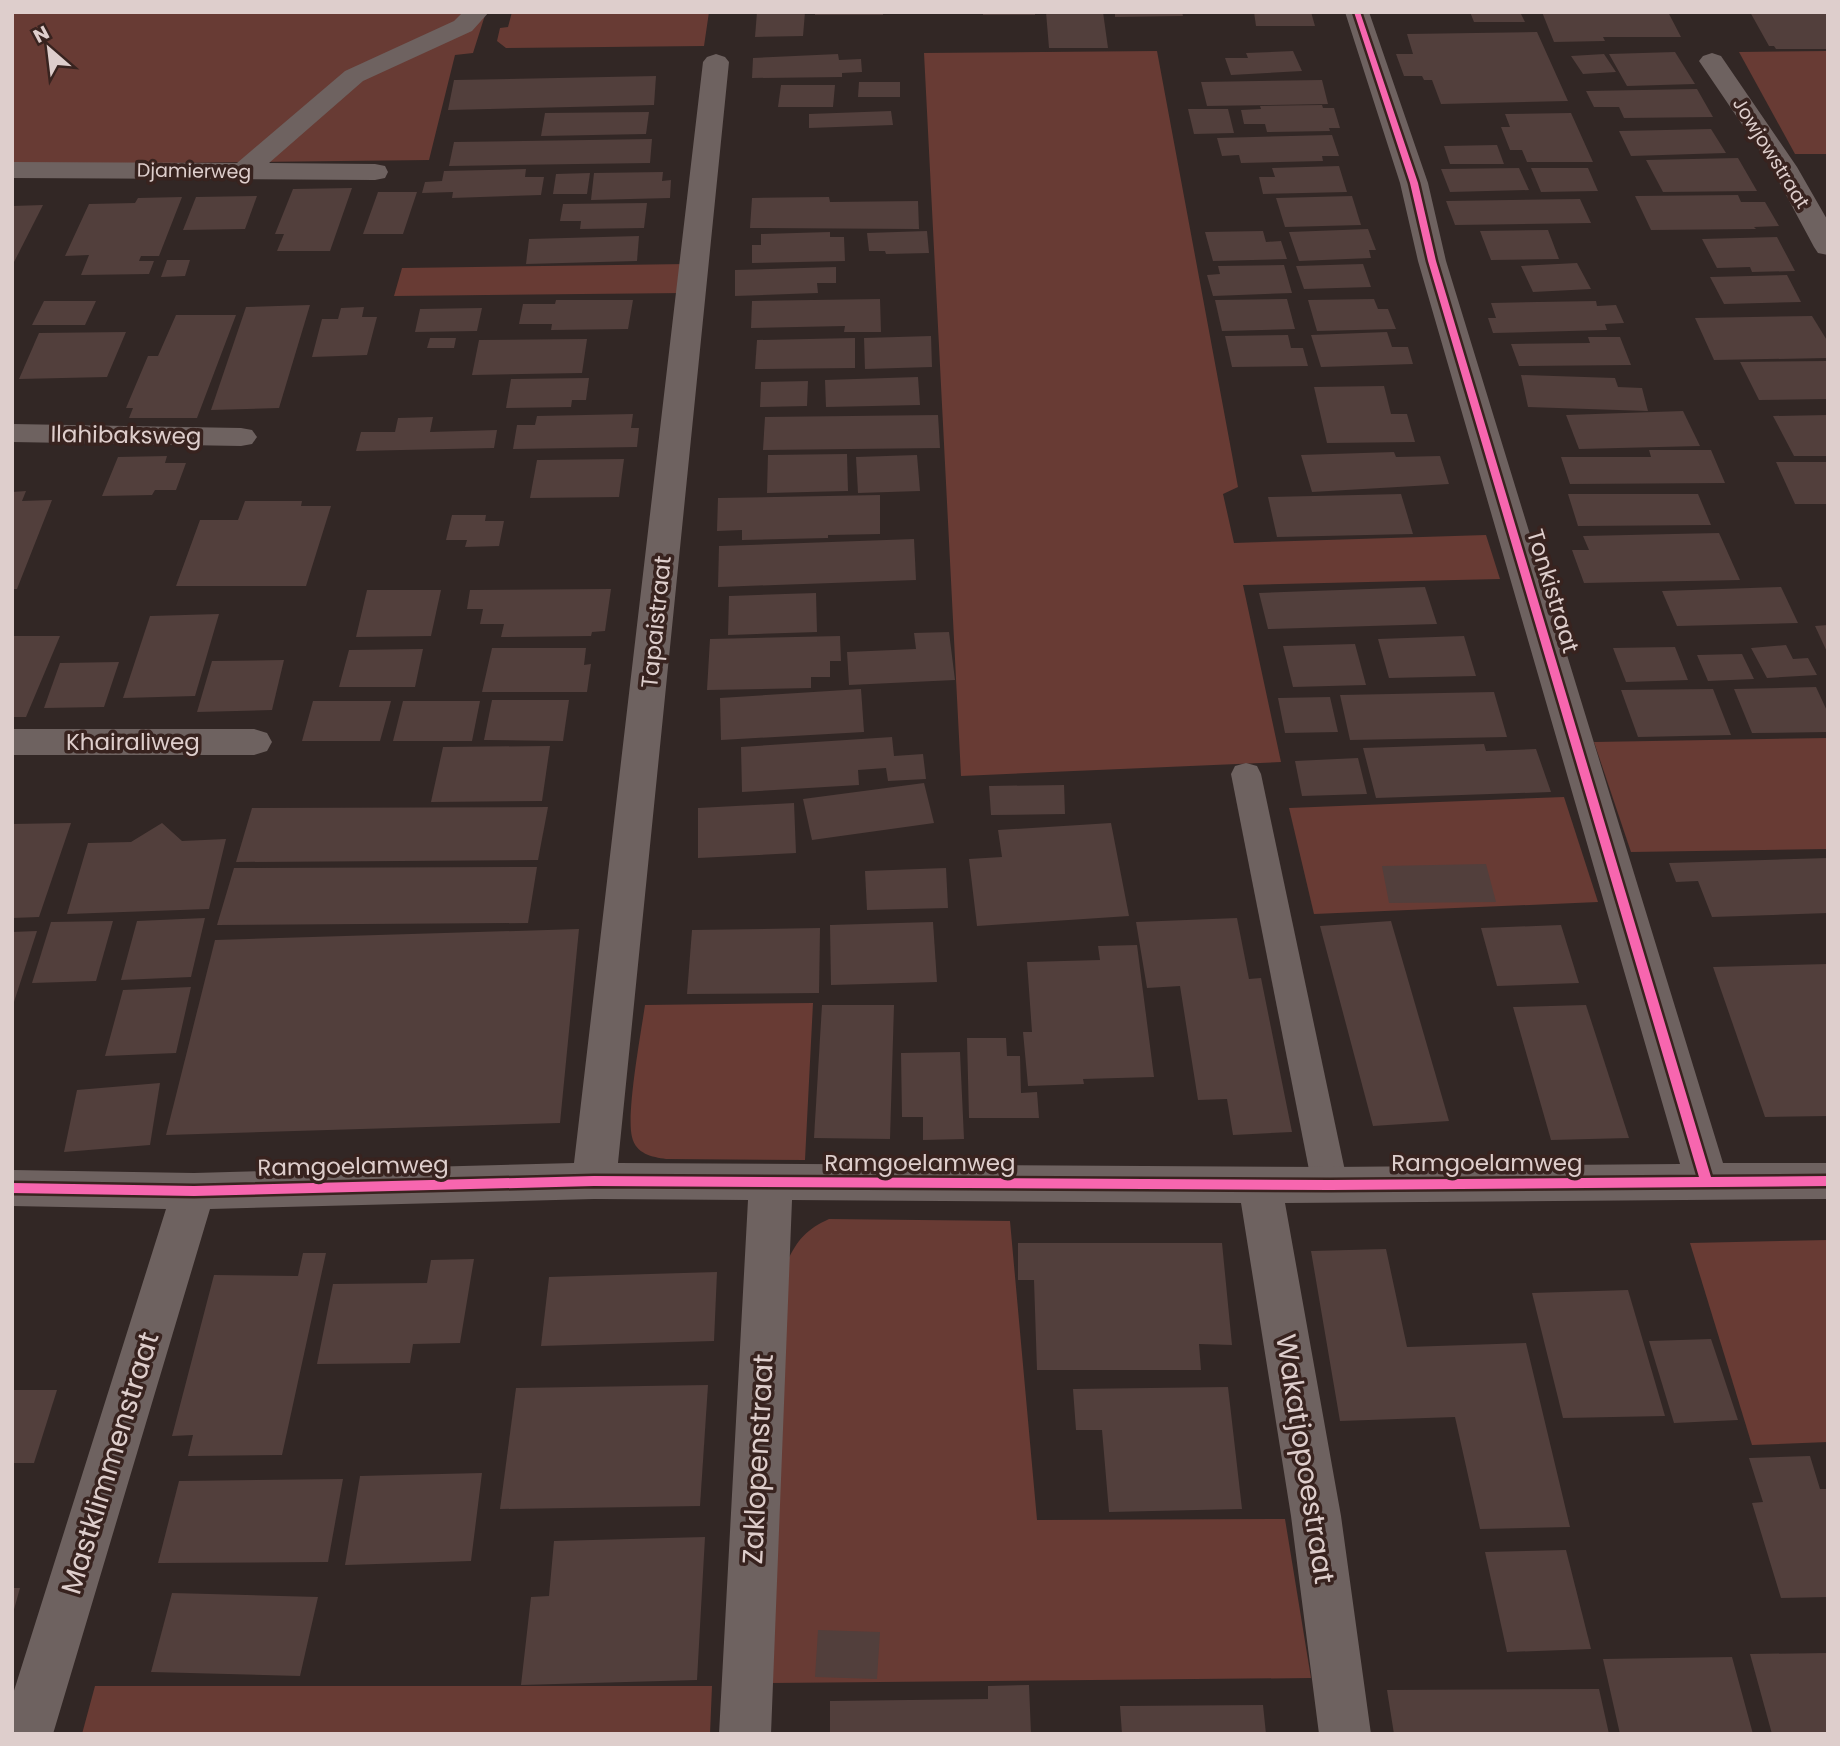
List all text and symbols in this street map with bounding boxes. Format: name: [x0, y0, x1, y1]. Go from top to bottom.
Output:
north arrow: [14, 14, 84, 84]
text: N: [29, 19, 54, 50]
street label: Jowjowstraat: [1726, 92, 1816, 214]
street label: Djamierweg: [137, 157, 251, 185]
street label: Ilahibaksweg: [50, 418, 202, 452]
street label: Tonkistraat: [1519, 525, 1587, 657]
street label: Tapaistraat: [633, 554, 679, 690]
street label: Khairaliweg: [66, 726, 200, 758]
street label: Ramgoelamweg: [824, 1147, 1016, 1179]
street label: Ramgoelamweg: [1391, 1147, 1583, 1179]
street label: Ramgoelamweg: [257, 1148, 449, 1184]
street label: Mastklimmenstraat: [52, 1327, 168, 1599]
street label: Wakatjopoestraat: [1266, 1331, 1344, 1587]
street label: Zaklopenstraat: [733, 1353, 783, 1565]

